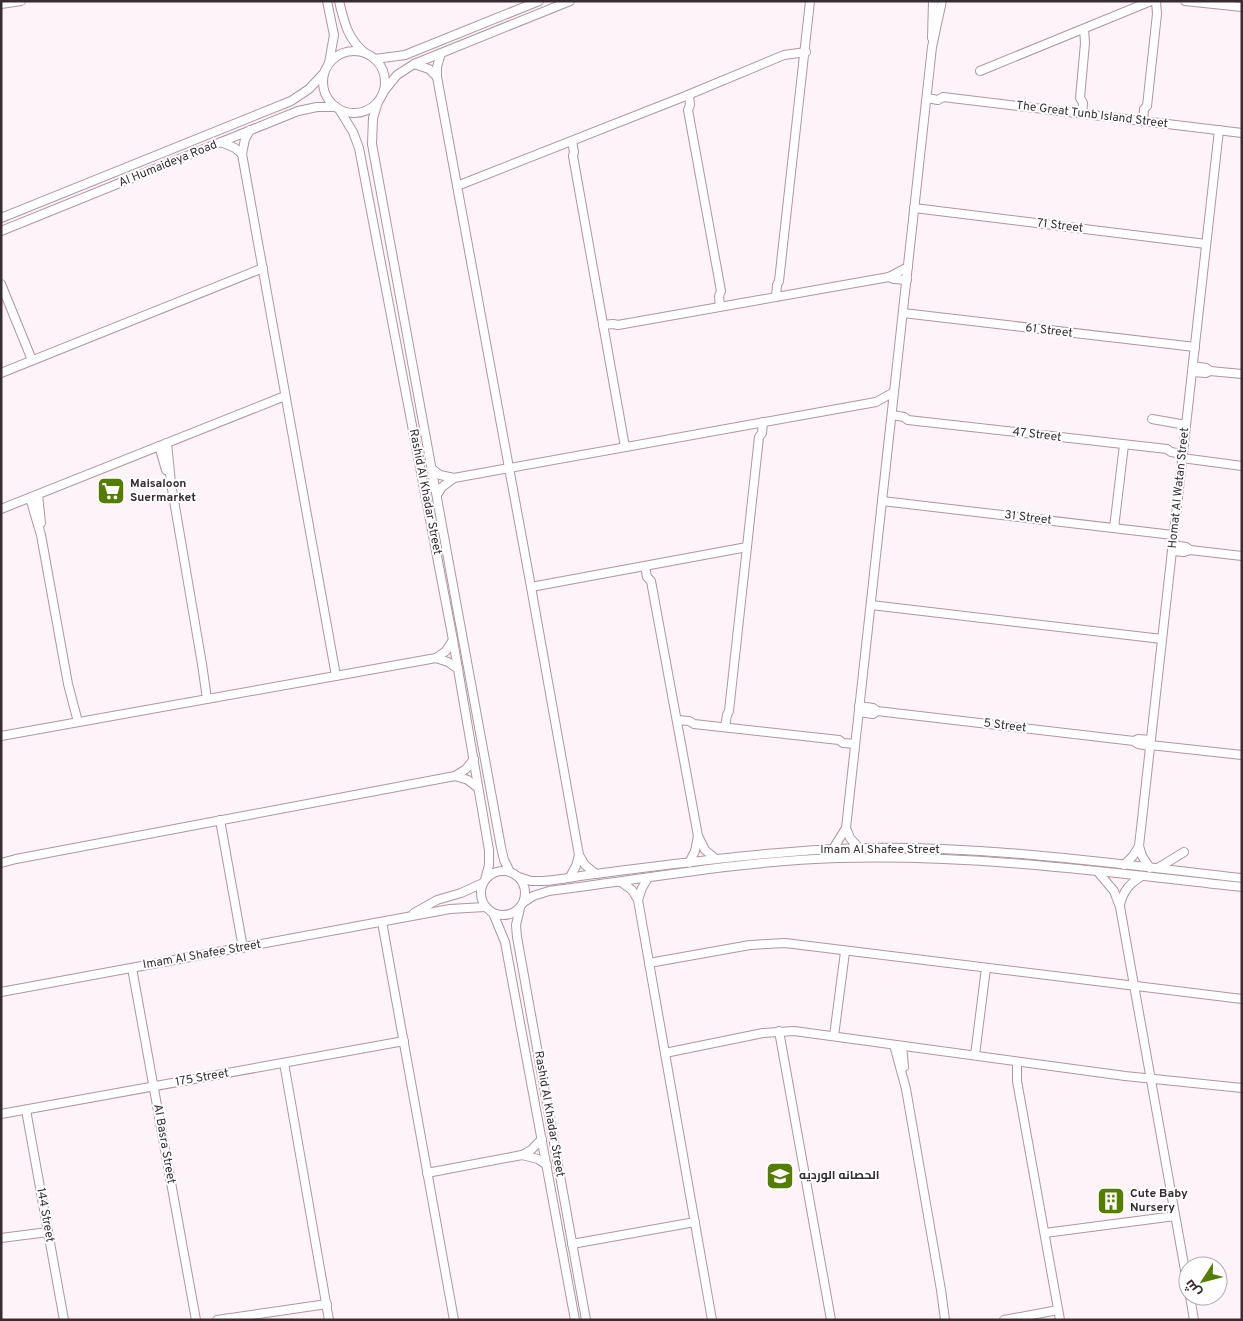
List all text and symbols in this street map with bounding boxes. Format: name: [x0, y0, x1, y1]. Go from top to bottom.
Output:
street label: The Great Tunb Island Street: [1015, 98, 1169, 132]
street label: Al Humaideya Road: [116, 137, 220, 191]
street label: 71 Street: [1036, 215, 1084, 237]
street label: 61 Street: [1024, 320, 1074, 342]
street label: 47 Street: [1012, 424, 1062, 446]
street label: Homat Al Watan Street: [1165, 427, 1193, 549]
street label: Rashid Al Khadar Street: [405, 428, 445, 556]
supermarket icon: Maisaloon Suermarket: [96, 476, 126, 506]
place label: Maisaloon Suermarket: [130, 476, 196, 506]
street label: 31 Street: [1003, 507, 1053, 529]
street label: 5 Street: [983, 715, 1027, 737]
street label: Imam Al Shafee Street: [820, 842, 940, 858]
street label: Imam Al Shafee Street: [142, 937, 262, 973]
street label: Rashid Al Khadar Street: [530, 1050, 568, 1178]
street label: 175 Street: [174, 1065, 230, 1091]
street label: Al Basra Street: [149, 1103, 179, 1185]
school or university icon: الحصانه الورديه: [765, 1161, 795, 1191]
place label: الحصانه الورديه: [799, 1168, 879, 1184]
building icon: Cute Baby Nursery: [1096, 1186, 1126, 1216]
place label: Cute Baby Nursery: [1130, 1186, 1188, 1216]
street label: 144 Street: [32, 1187, 58, 1243]
north arrow: [1178, 1256, 1228, 1306]
text: ش: [1181, 1275, 1206, 1301]

